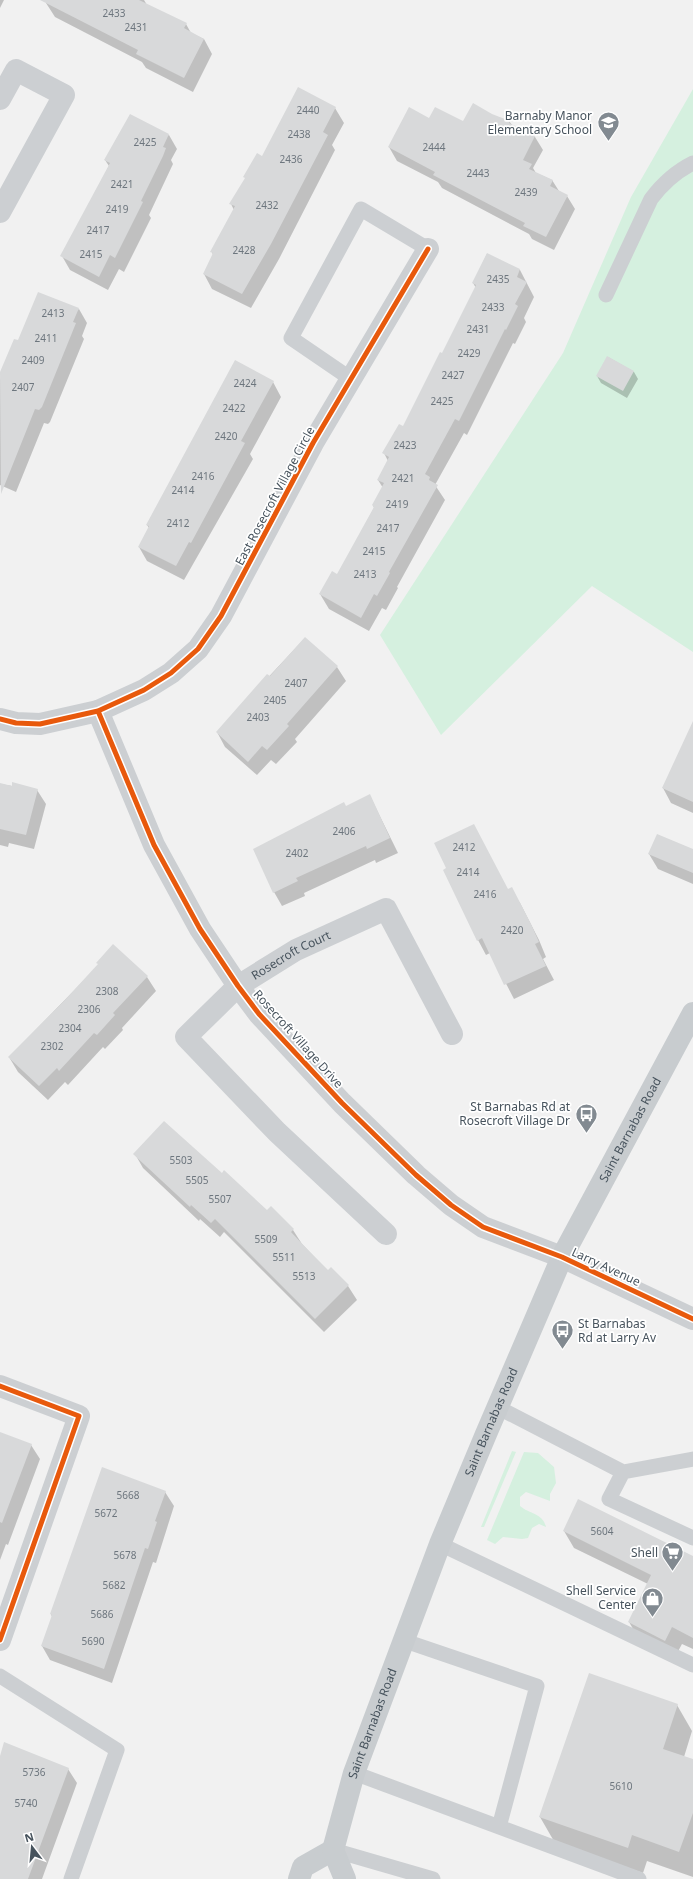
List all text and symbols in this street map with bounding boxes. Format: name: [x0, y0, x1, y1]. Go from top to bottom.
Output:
house number: 2433: [103, 6, 126, 20]
house number: 2431: [125, 20, 147, 34]
house number: 2440: [297, 103, 320, 117]
place label: Barnaby Manor Elementary School: [487, 107, 592, 138]
school or university icon: Barnaby Manor Elementary School: [595, 110, 621, 143]
house number: 2438: [288, 127, 311, 141]
house number: 2425: [134, 135, 157, 149]
house number: 2444: [423, 140, 446, 154]
house number: 2436: [280, 152, 303, 166]
house number: 2443: [467, 166, 490, 180]
house number: 2421: [111, 177, 133, 191]
house number: 2439: [515, 185, 538, 199]
house number: 2432: [256, 198, 279, 212]
house number: 2419: [106, 202, 129, 216]
house number: 2417: [87, 223, 110, 237]
house number: 2428: [233, 243, 256, 257]
house number: 2415: [80, 247, 103, 261]
house number: 2435: [487, 272, 510, 286]
house number: 2433: [482, 300, 505, 314]
house number: 2413: [42, 306, 65, 320]
house number: 2431: [467, 322, 489, 336]
house number: 2411: [35, 331, 57, 345]
house number: 2429: [458, 346, 481, 360]
house number: 2409: [22, 353, 45, 367]
house number: 2427: [442, 368, 465, 382]
house number: 2424: [234, 376, 257, 390]
house number: 2407: [12, 380, 35, 394]
house number: 2425: [431, 394, 454, 408]
house number: 2422: [223, 401, 246, 415]
street label: East Rosecroft Village Circle: [231, 423, 318, 568]
house number: 2420: [215, 429, 238, 443]
house number: 2423: [394, 438, 417, 452]
house number: 2416: [192, 469, 215, 483]
house number: 2421: [392, 471, 414, 485]
house number: 2414: [172, 483, 195, 497]
house number: 2419: [386, 497, 409, 511]
house number: 2412: [167, 516, 190, 530]
house number: 2417: [377, 521, 400, 535]
house number: 2415: [363, 544, 386, 558]
house number: 2413: [354, 567, 377, 581]
house number: 2407: [285, 676, 308, 690]
house number: 2405: [264, 693, 287, 707]
house number: 2403: [247, 710, 270, 724]
house number: 2406: [333, 824, 356, 838]
house number: 2412: [453, 840, 476, 854]
house number: 2402: [286, 846, 309, 860]
house number: 2414: [457, 865, 480, 879]
house number: 2416: [474, 887, 497, 901]
house number: 2420: [501, 923, 524, 937]
street label: Rosecroft Court: [248, 926, 334, 984]
house number: 2308: [96, 984, 119, 998]
street label: Rosecroft Village Drive: [250, 986, 347, 1092]
house number: 2306: [78, 1002, 101, 1016]
house number: 2304: [59, 1021, 82, 1035]
house number: 2302: [41, 1039, 64, 1053]
street label: Saint Barnabas Road: [595, 1074, 665, 1185]
place label: St Barnabas Rd at Rosecroft Village Dr: [459, 1098, 571, 1129]
bus stop icon: St Barnabas Rd at Rosecroft Village Dr: [573, 1101, 599, 1134]
house number: 5503: [170, 1153, 193, 1167]
house number: 5505: [186, 1173, 209, 1187]
house number: 5507: [209, 1192, 232, 1206]
house number: 5509: [255, 1232, 278, 1246]
street label: Larry Avenue: [569, 1243, 644, 1290]
house number: 5511: [273, 1250, 295, 1264]
house number: 5513: [293, 1269, 316, 1283]
place label: St Barnabas Rd at Larry Av: [578, 1315, 657, 1346]
bus stop icon: St Barnabas Rd at Larry Av: [550, 1318, 576, 1351]
street label: Saint Barnabas Road: [460, 1365, 522, 1479]
house number: 5668: [117, 1488, 140, 1502]
house number: 5672: [95, 1506, 118, 1520]
house number: 5604: [591, 1524, 614, 1538]
supermarket icon: Shell: [660, 1540, 686, 1573]
place label: Shell: [631, 1544, 658, 1561]
house number: 5678: [114, 1548, 137, 1562]
house number: 5682: [103, 1578, 126, 1592]
place label: Shell Service Center: [566, 1582, 636, 1613]
shop icon: Shell Service Center: [639, 1585, 665, 1618]
house number: 5686: [91, 1607, 114, 1621]
house number: 5690: [82, 1634, 105, 1648]
street label: Saint Barnabas Road: [344, 1666, 401, 1781]
house number: 5736: [23, 1765, 46, 1779]
house number: 5610: [610, 1779, 633, 1793]
house number: 5740: [15, 1796, 38, 1810]
north arrow: [12, 1827, 52, 1867]
text: N: [23, 1828, 35, 1845]

